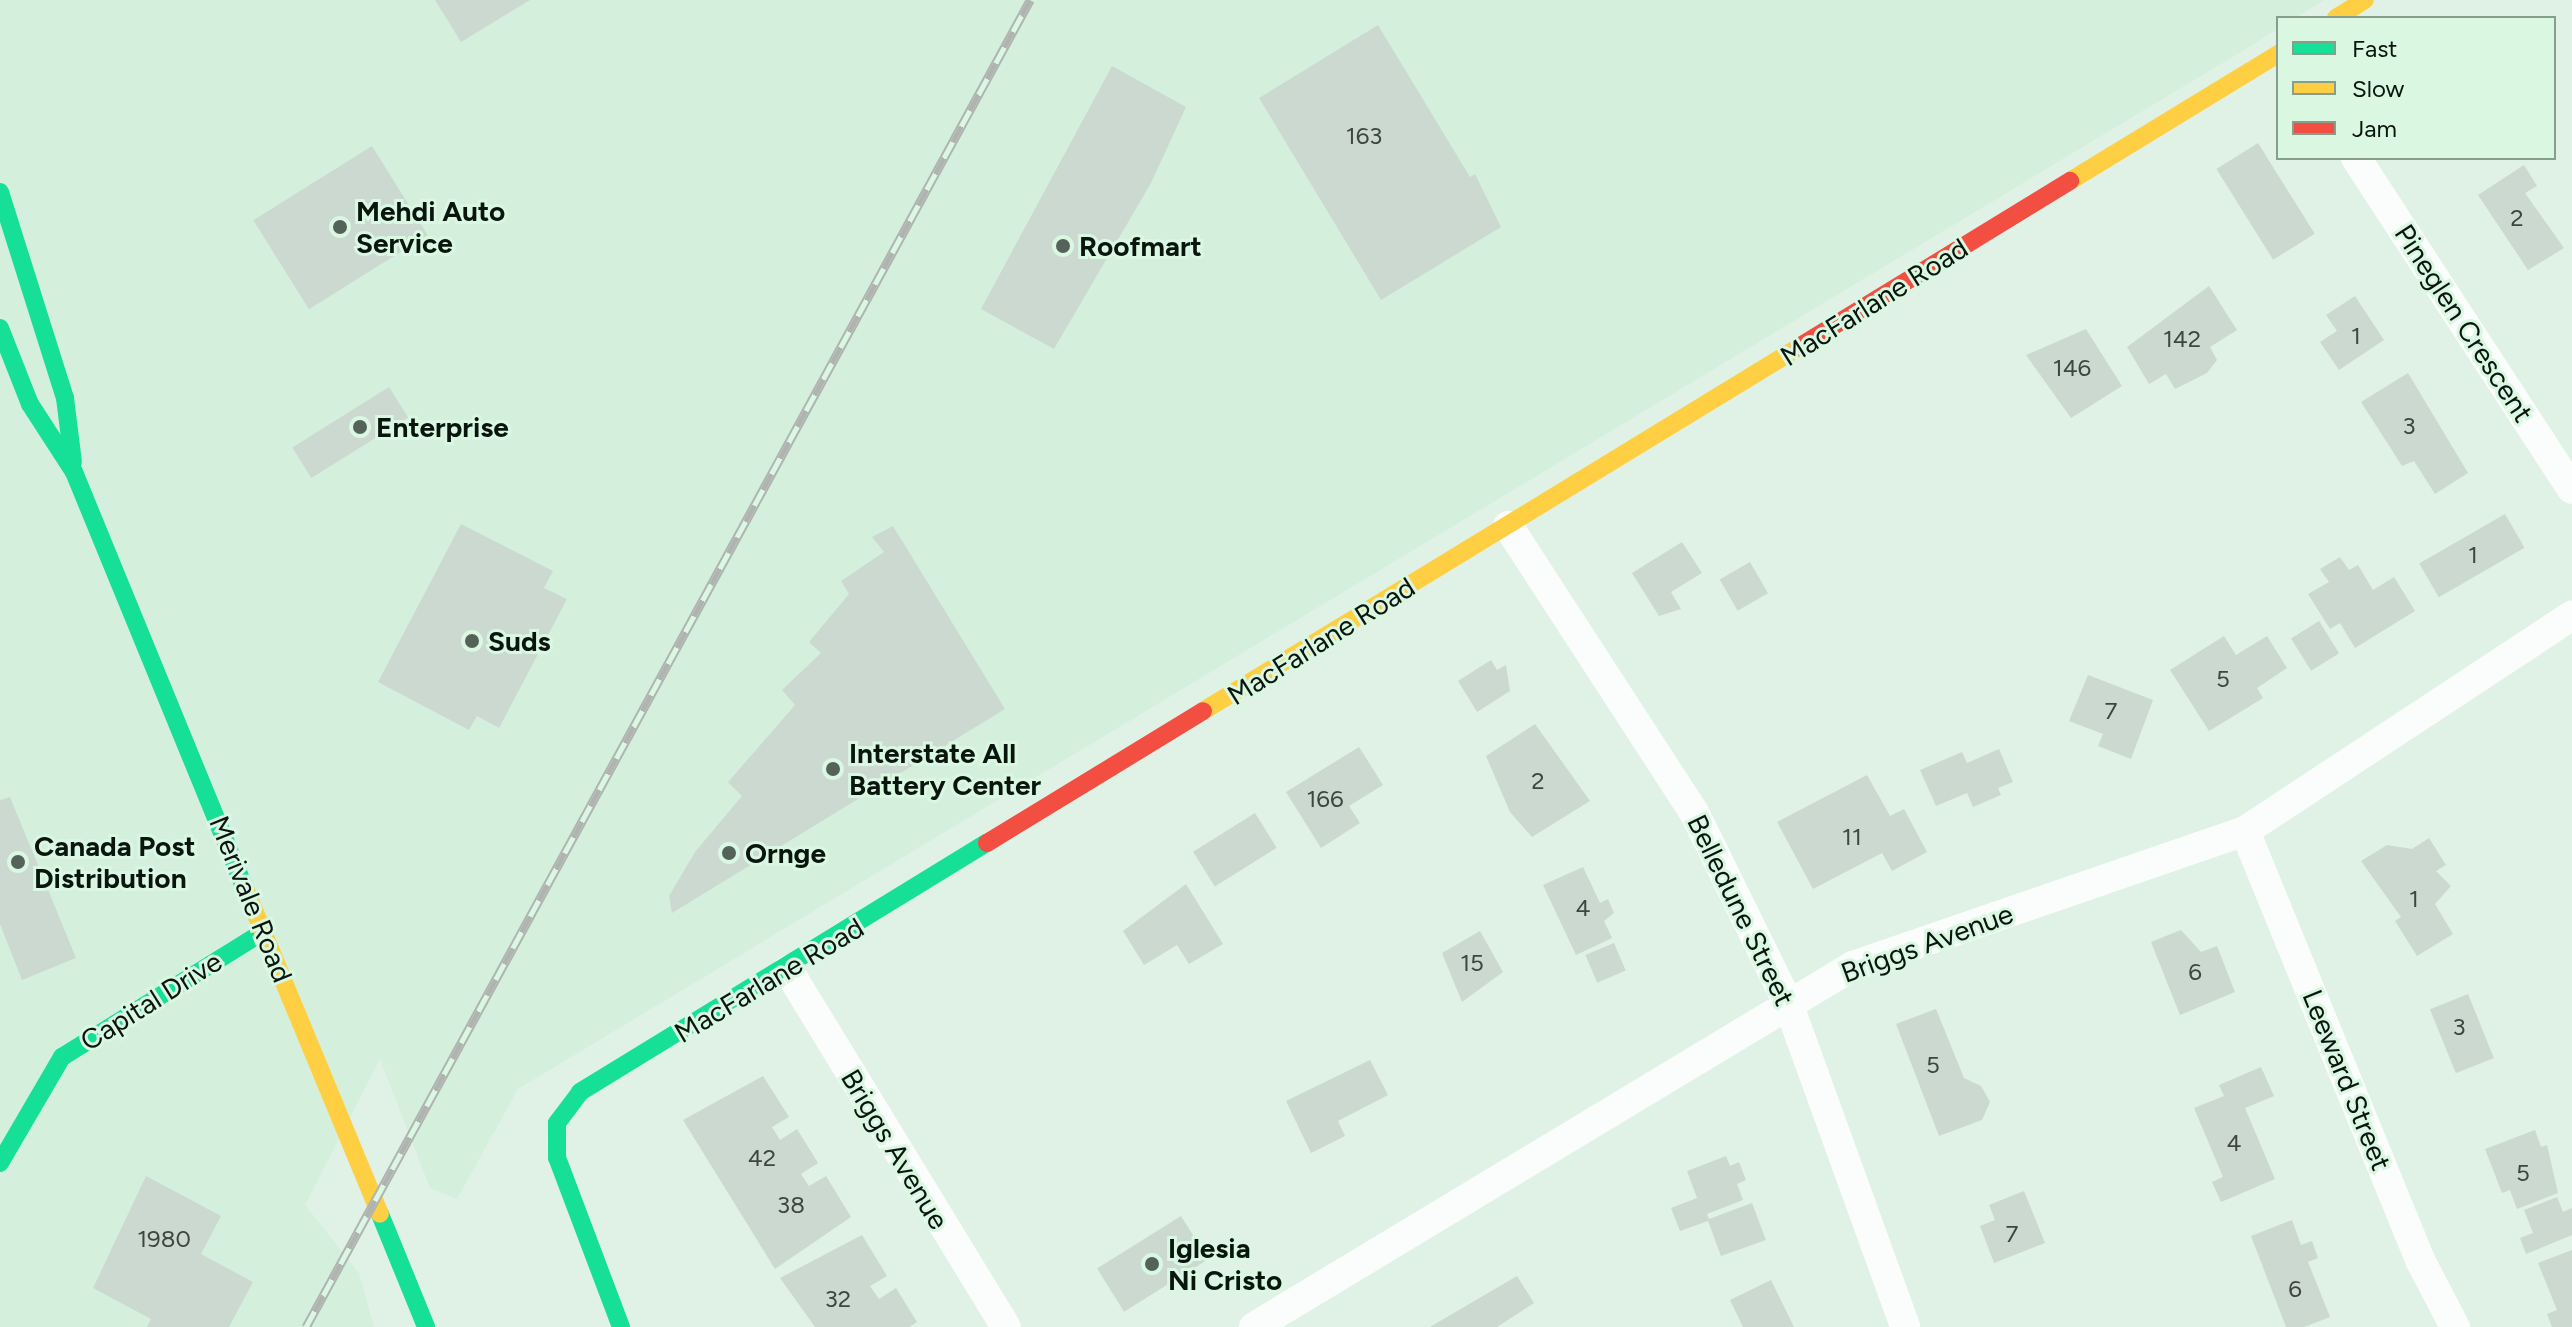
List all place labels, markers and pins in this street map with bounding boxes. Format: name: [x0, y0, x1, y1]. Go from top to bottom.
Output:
place label: Mehdi Auto Service: [356, 194, 505, 260]
marker: Mehdi Auto Service: [331, 218, 349, 236]
place label: Roofmart: [1079, 229, 1202, 263]
marker: Roofmart: [1054, 237, 1072, 255]
place label: Enterprise: [376, 410, 509, 444]
marker: Enterprise: [351, 418, 369, 436]
place label: Suds: [488, 624, 551, 658]
marker: Suds: [463, 632, 481, 650]
place label: Interstate All Battery Center: [849, 736, 1041, 802]
marker: Interstate All Battery Center: [824, 760, 842, 778]
place label: Canada Post Distribution: [34, 829, 195, 895]
place label: Ornge: [745, 836, 826, 870]
marker: Ornge: [720, 844, 738, 862]
marker: Canada Post Distribution: [9, 853, 27, 871]
place label: Iglesia Ni Cristo: [1168, 1231, 1282, 1297]
marker: Iglesia Ni Cristo: [1143, 1255, 1161, 1273]

